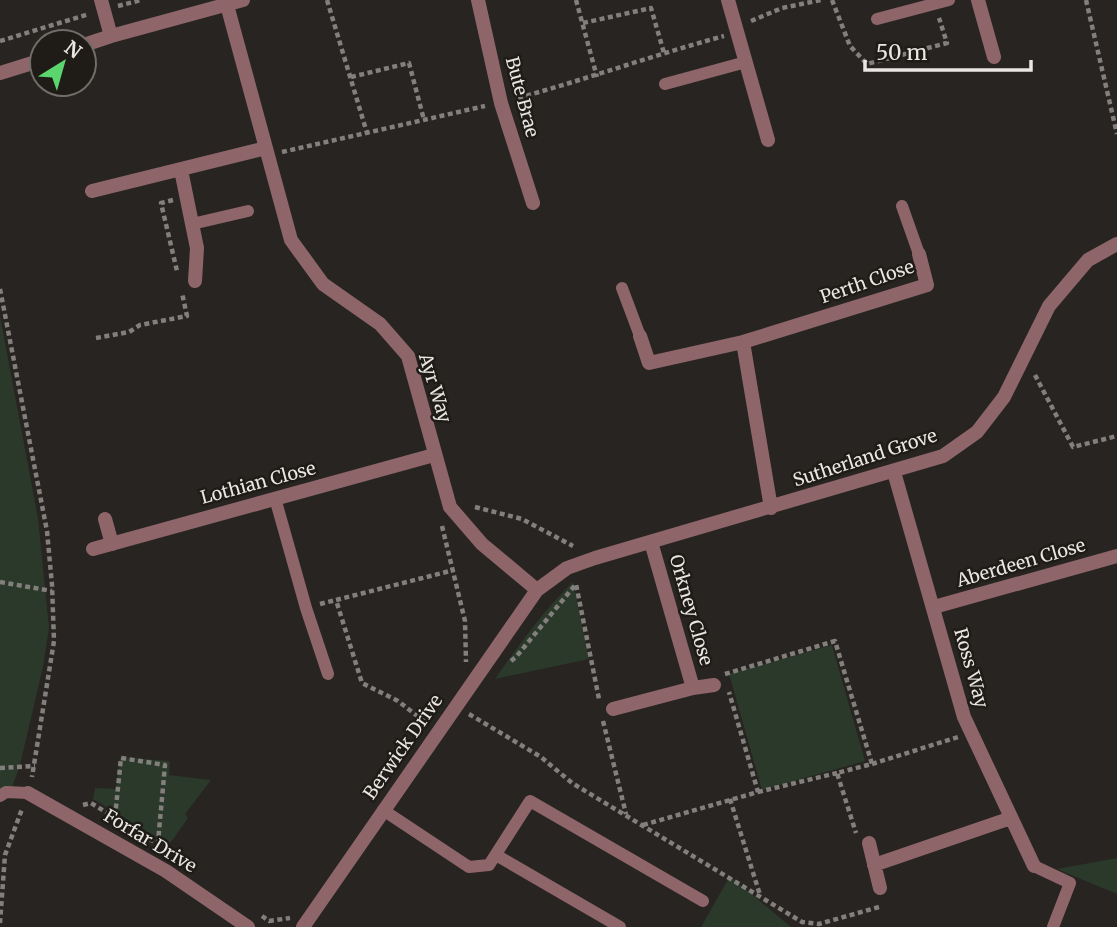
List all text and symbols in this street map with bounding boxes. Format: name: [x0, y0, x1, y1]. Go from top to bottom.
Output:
north arrow: [28, 28, 98, 98]
scale bar: [865, 28, 1031, 72]
text: N: [60, 35, 86, 64]
text: 50 m: [876, 39, 927, 66]
street label: Bute Brae: [501, 54, 544, 140]
street label: Perth Close: [817, 255, 917, 308]
street label: Ayr Way: [414, 349, 457, 426]
street label: Sutherland Grove: [790, 423, 940, 492]
street label: Lothian Close: [198, 456, 318, 509]
street label: Aberdeen Close: [953, 533, 1088, 592]
street label: Orkney Close: [665, 552, 718, 668]
street label: Ross Way: [949, 625, 994, 711]
street label: Berwick Drive: [358, 690, 447, 804]
street label: Forfar Drive: [100, 804, 201, 877]

